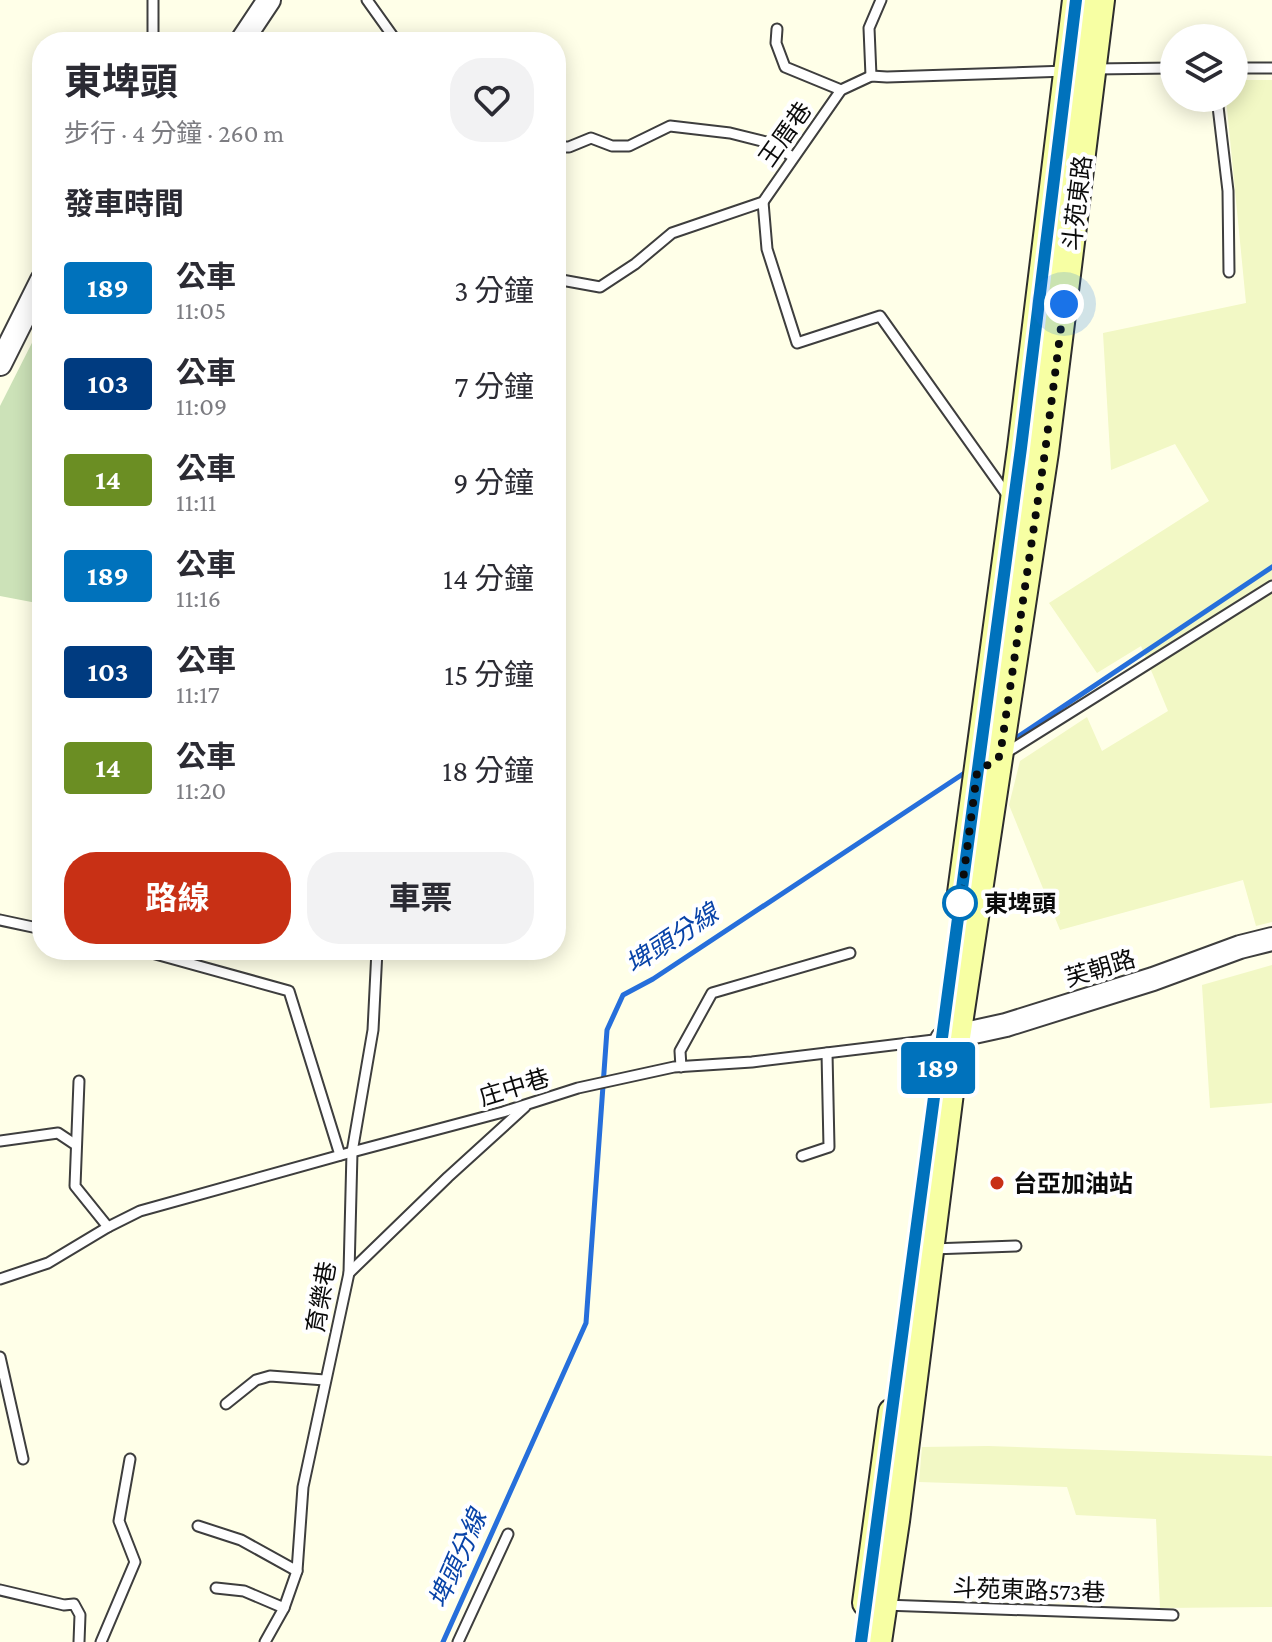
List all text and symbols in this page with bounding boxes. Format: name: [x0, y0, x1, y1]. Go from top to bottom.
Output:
map controls: [1160, 24, 1248, 112]
button: layers: [1160, 24, 1248, 112]
button: heart: [450, 58, 534, 142]
text: 東埤頭: [64, 61, 178, 103]
street label: 王厝巷: [753, 97, 817, 171]
text: 步行 · 4 分鐘 · 260 m: [64, 119, 284, 148]
street label: 斗苑東路: [1058, 154, 1096, 252]
text: 發車時間: [64, 187, 184, 220]
text: 公車: [176, 260, 236, 293]
text: 189: [87, 272, 129, 303]
text: 3 分鐘: [454, 274, 534, 307]
your location: [1044, 284, 1084, 324]
text: 11:05: [176, 296, 226, 325]
text: 公車: [176, 356, 236, 389]
text: 103: [88, 368, 128, 399]
text: 7 分鐘: [455, 370, 534, 403]
text: 11:09: [176, 392, 227, 421]
text: 公車: [176, 452, 236, 485]
text: 14: [95, 464, 121, 495]
text: 9 分鐘: [453, 466, 534, 499]
text: 11:11: [176, 488, 216, 517]
text: 公車: [176, 548, 236, 581]
text: 189: [87, 560, 129, 591]
text: 14 分鐘: [443, 562, 534, 595]
text: 11:16: [176, 584, 221, 613]
text: 公車: [176, 644, 236, 677]
text: 103: [88, 656, 128, 687]
text: 15 分鐘: [444, 658, 534, 691]
text: 11:17: [176, 680, 220, 709]
text: 公車: [176, 740, 236, 773]
text: 14: [95, 752, 121, 783]
text: 18 分鐘: [442, 754, 534, 787]
text: 11:20: [176, 776, 226, 805]
button: 路線: [64, 852, 291, 944]
button: 車票: [307, 852, 534, 944]
marker: 東埤頭: [943, 886, 977, 920]
place label: 東埤頭: [984, 890, 1056, 917]
water label: 埤頭分線: [620, 897, 726, 979]
street label: 芙朝路: [1062, 945, 1138, 991]
line badge: 189: [892, 1042, 984, 1094]
text: 189: [917, 1052, 959, 1083]
street label: 庄中巷: [476, 1064, 552, 1110]
place label: 台亞加油站: [1013, 1170, 1133, 1197]
marker: 台亞加油站: [988, 1174, 1006, 1192]
street label: 育樂巷: [301, 1259, 341, 1335]
water label: 埤頭分線: [424, 1503, 494, 1612]
street label: 斗苑東路573巷: [952, 1574, 1106, 1606]

